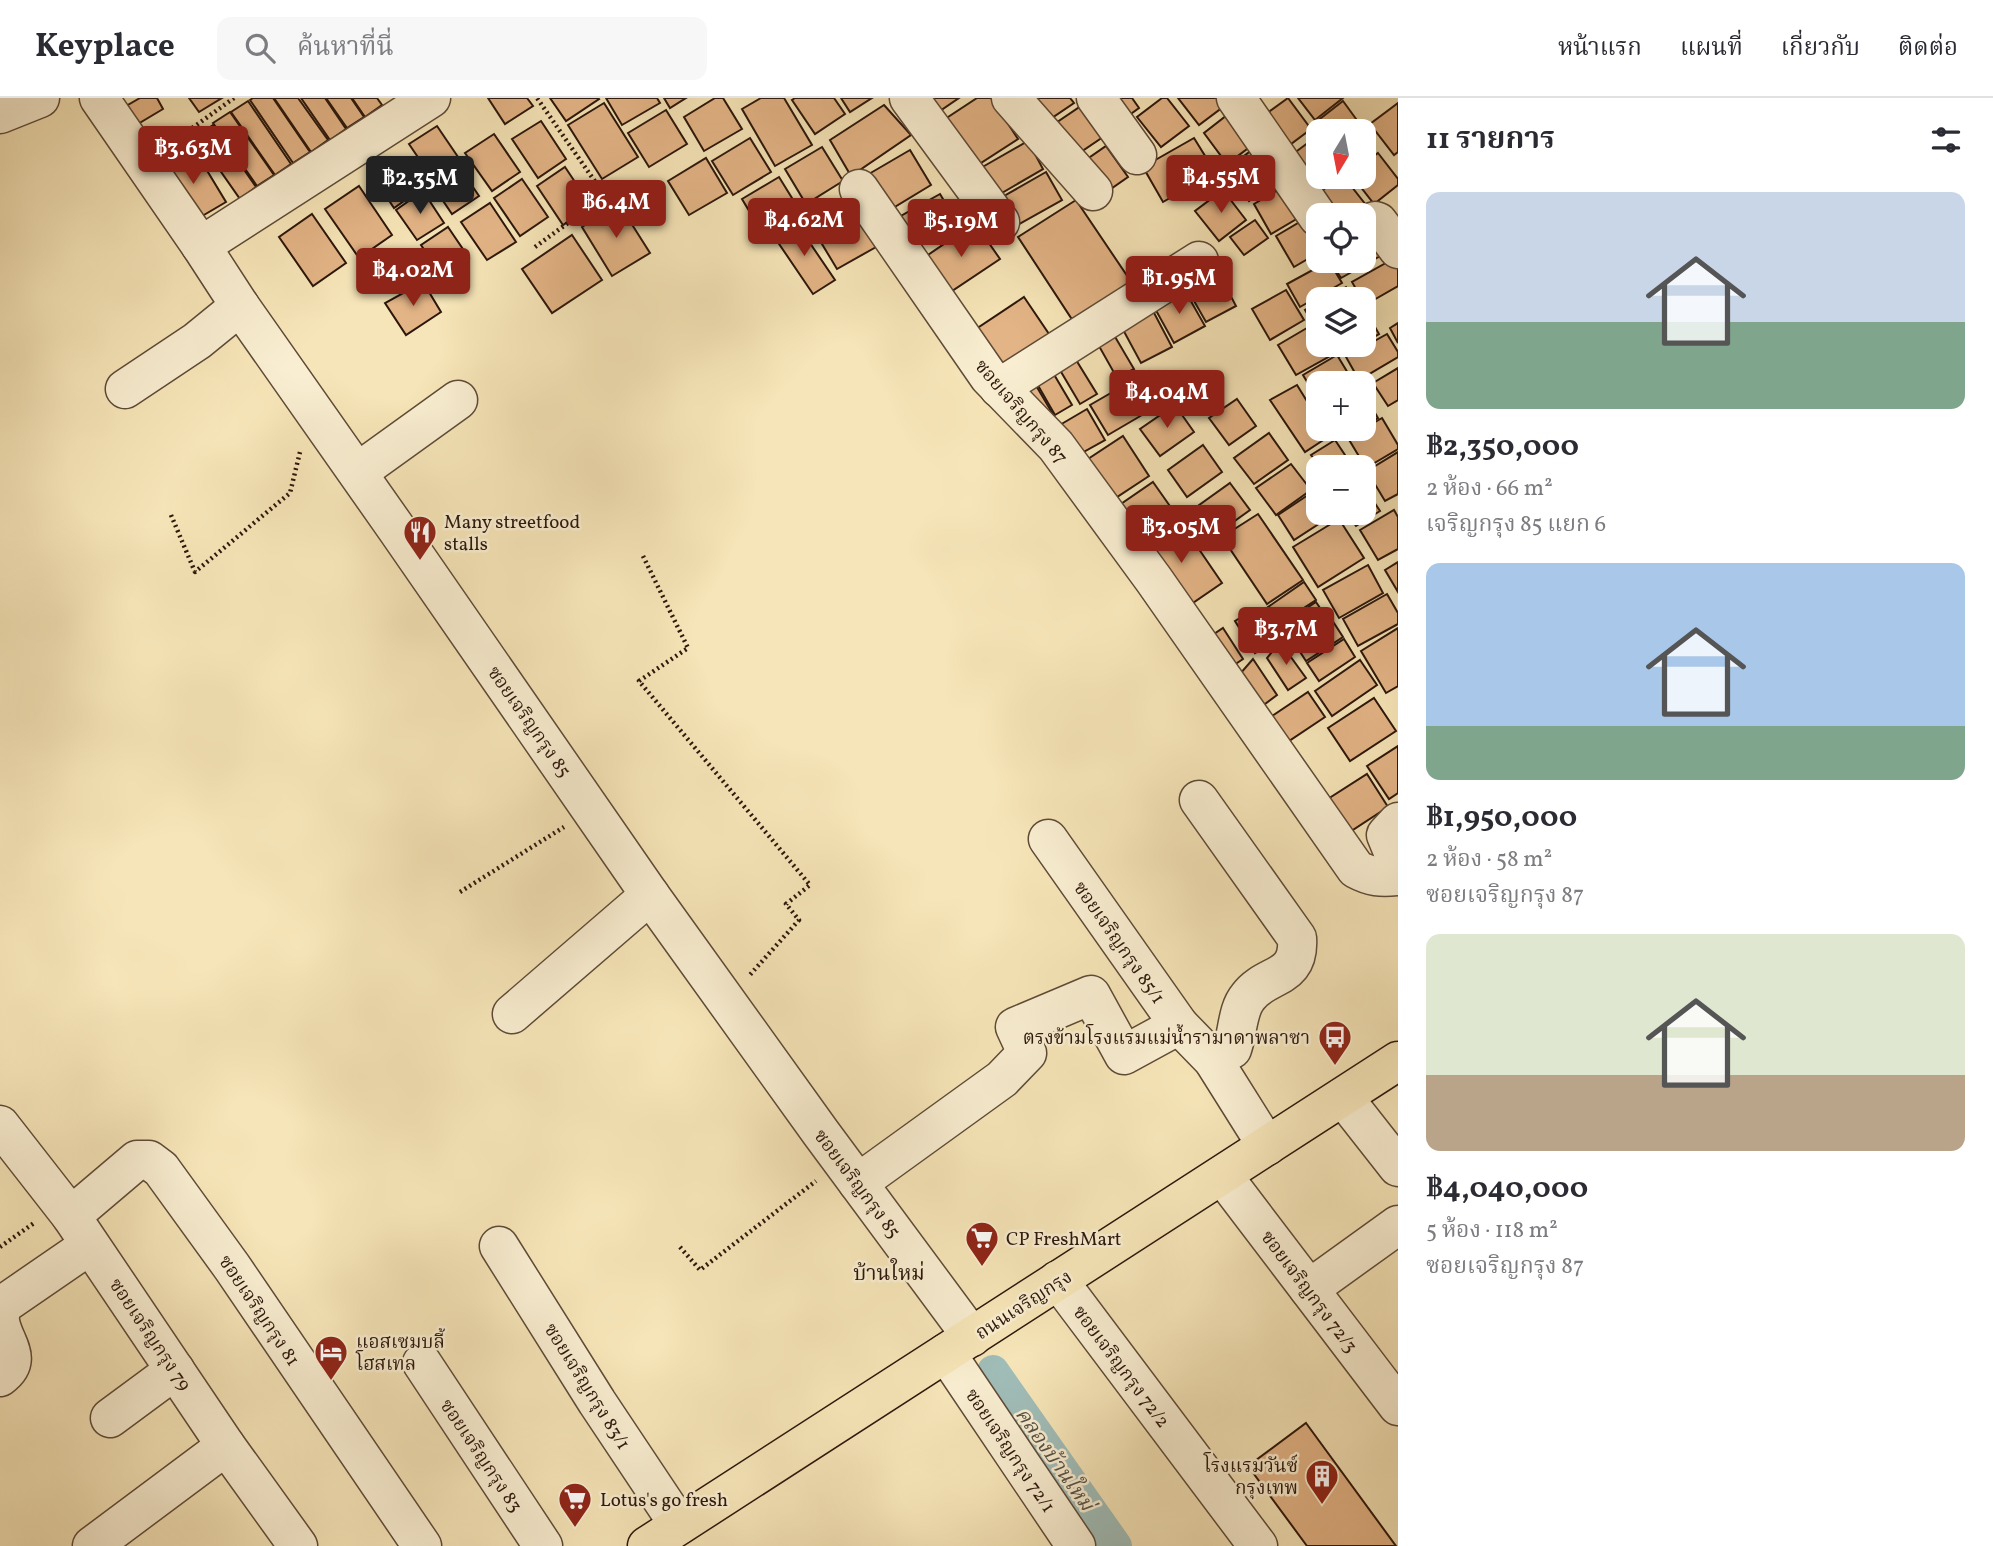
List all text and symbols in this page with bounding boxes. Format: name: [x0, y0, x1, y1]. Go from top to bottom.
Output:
search box: [217, 17, 707, 80]
text: Keyplace: [35, 25, 175, 71]
icon: search: [241, 29, 279, 67]
text: ค้นหาที่นี่: [297, 30, 394, 66]
text: หน้าแรก: [1558, 32, 1642, 66]
text: แผนที่: [1680, 32, 1743, 66]
text: เกี่ยวกับ: [1781, 32, 1860, 66]
text: ติดต่อ: [1898, 32, 1958, 66]
north arrow: [1306, 119, 1376, 189]
map controls: [1306, 119, 1376, 525]
text: 11 รายการ: [1426, 119, 1555, 161]
icon: filters: [1927, 121, 1965, 159]
pin: ฿3.63M: [136, 126, 250, 186]
text: ฿3.63M: [154, 133, 232, 165]
pin: ฿2.35M: [363, 156, 477, 216]
pin: ฿4.55M: [1164, 156, 1278, 215]
text: ฿4.55M: [1182, 162, 1260, 194]
text: ฿2.35M: [382, 163, 458, 195]
pin: ฿6.4M: [567, 180, 665, 240]
text: ฿6.4M: [582, 187, 650, 219]
pin: ฿4.62M: [747, 198, 861, 258]
pin: ฿5.19M: [904, 200, 1018, 259]
button: locate: [1306, 203, 1376, 273]
text: ฿4.62M: [764, 205, 844, 237]
text: ฿5.19M: [924, 206, 998, 238]
icon: home: [1633, 238, 1759, 364]
pin: ฿4.02M: [356, 248, 470, 308]
text: ฿4.02M: [372, 255, 454, 287]
pin: ฿1.95M: [1122, 256, 1236, 316]
text: ฿1.95M: [1142, 263, 1216, 295]
button: layers: [1306, 287, 1376, 357]
street label: ซอยเจริญกรุง 87: [968, 355, 1073, 470]
pin: ฿4.04M: [1110, 370, 1224, 430]
button: +: [1306, 371, 1376, 441]
text: ฿4.04M: [1125, 377, 1209, 409]
text: ฿2,350,000: [1426, 426, 1579, 468]
button: −: [1306, 455, 1376, 525]
text: 2 ห้อง · 66 m²: [1426, 473, 1553, 505]
pin: ฿3.05M: [1124, 505, 1238, 565]
text: เจริญกรุง 85 แยก 6: [1426, 509, 1606, 541]
place label: Many streetfood stalls: [444, 510, 580, 558]
text: ฿3.05M: [1142, 512, 1220, 544]
restaurant icon: Many streetfood stalls: [401, 513, 439, 562]
pin: ฿3.7M: [1237, 608, 1335, 667]
icon: home: [1633, 609, 1759, 735]
text: ฿3.7M: [1254, 614, 1318, 646]
street label: ซอยเจริญกรุง 85: [480, 661, 576, 783]
text: ฿1,950,000: [1426, 797, 1577, 839]
text: 2 ห้อง · 58 m²: [1426, 844, 1552, 876]
street label: ซอยเจริญกรุง 85/1: [1066, 877, 1170, 1010]
text: ซอยเจริญกรุง 87: [1426, 880, 1584, 912]
icon: home: [1633, 980, 1759, 1106]
bus stop icon: ตรงข้ามโรงแรมแม่น้ำรามาดาพลาซา: [1316, 1018, 1354, 1067]
place label: ตรงข้ามโรงแรมแม่น้ำรามาดาพลาซา: [1023, 1023, 1310, 1052]
street label: ซอยเจริญกรุง 85: [807, 1124, 906, 1244]
text: ฿4,040,000: [1426, 1168, 1588, 1210]
text: 5 ห้อง · 118 m²: [1426, 1215, 1558, 1247]
supermarket icon: CP FreshMart: [963, 1219, 1001, 1268]
street label: ซอยเจริญกรุง 72/3: [1254, 1226, 1363, 1359]
place label: CP FreshMart: [1006, 1227, 1122, 1253]
street label: ซอยเจริญกรุง 81: [212, 1250, 305, 1372]
text: ซอยเจริญกรุง 87: [1426, 1251, 1584, 1283]
district label: บ้านใหม่: [853, 1258, 925, 1289]
street label: ถนนเจริญกรุง: [971, 1265, 1078, 1347]
street label: ซอยเจริญกรุง 79: [102, 1274, 197, 1397]
street label: ซอยเจริญกรุง 72/2: [1066, 1301, 1175, 1434]
street label: ซอยเจริญกรุง 83/1: [537, 1319, 636, 1455]
place label: แอสเซมบลี้ โฮสเทล: [355, 1327, 446, 1378]
hotel icon: แอสเซมบลี้ โฮสเทล: [312, 1333, 350, 1382]
street label: ซอยเจริญกรุง 72/1: [958, 1384, 1061, 1518]
street label: ซอยเจริญกรุง 83: [433, 1395, 528, 1518]
water label: คลองบ้านใหม่: [1007, 1401, 1103, 1520]
place label: โรงแรมวันซ์ กรุงเทพ: [1203, 1451, 1298, 1502]
building icon: โรงแรมวันซ์ กรุงเทพ: [1303, 1457, 1341, 1506]
supermarket icon: Lotus's go fresh: [556, 1480, 594, 1529]
place label: Lotus's go fresh: [600, 1488, 728, 1514]

